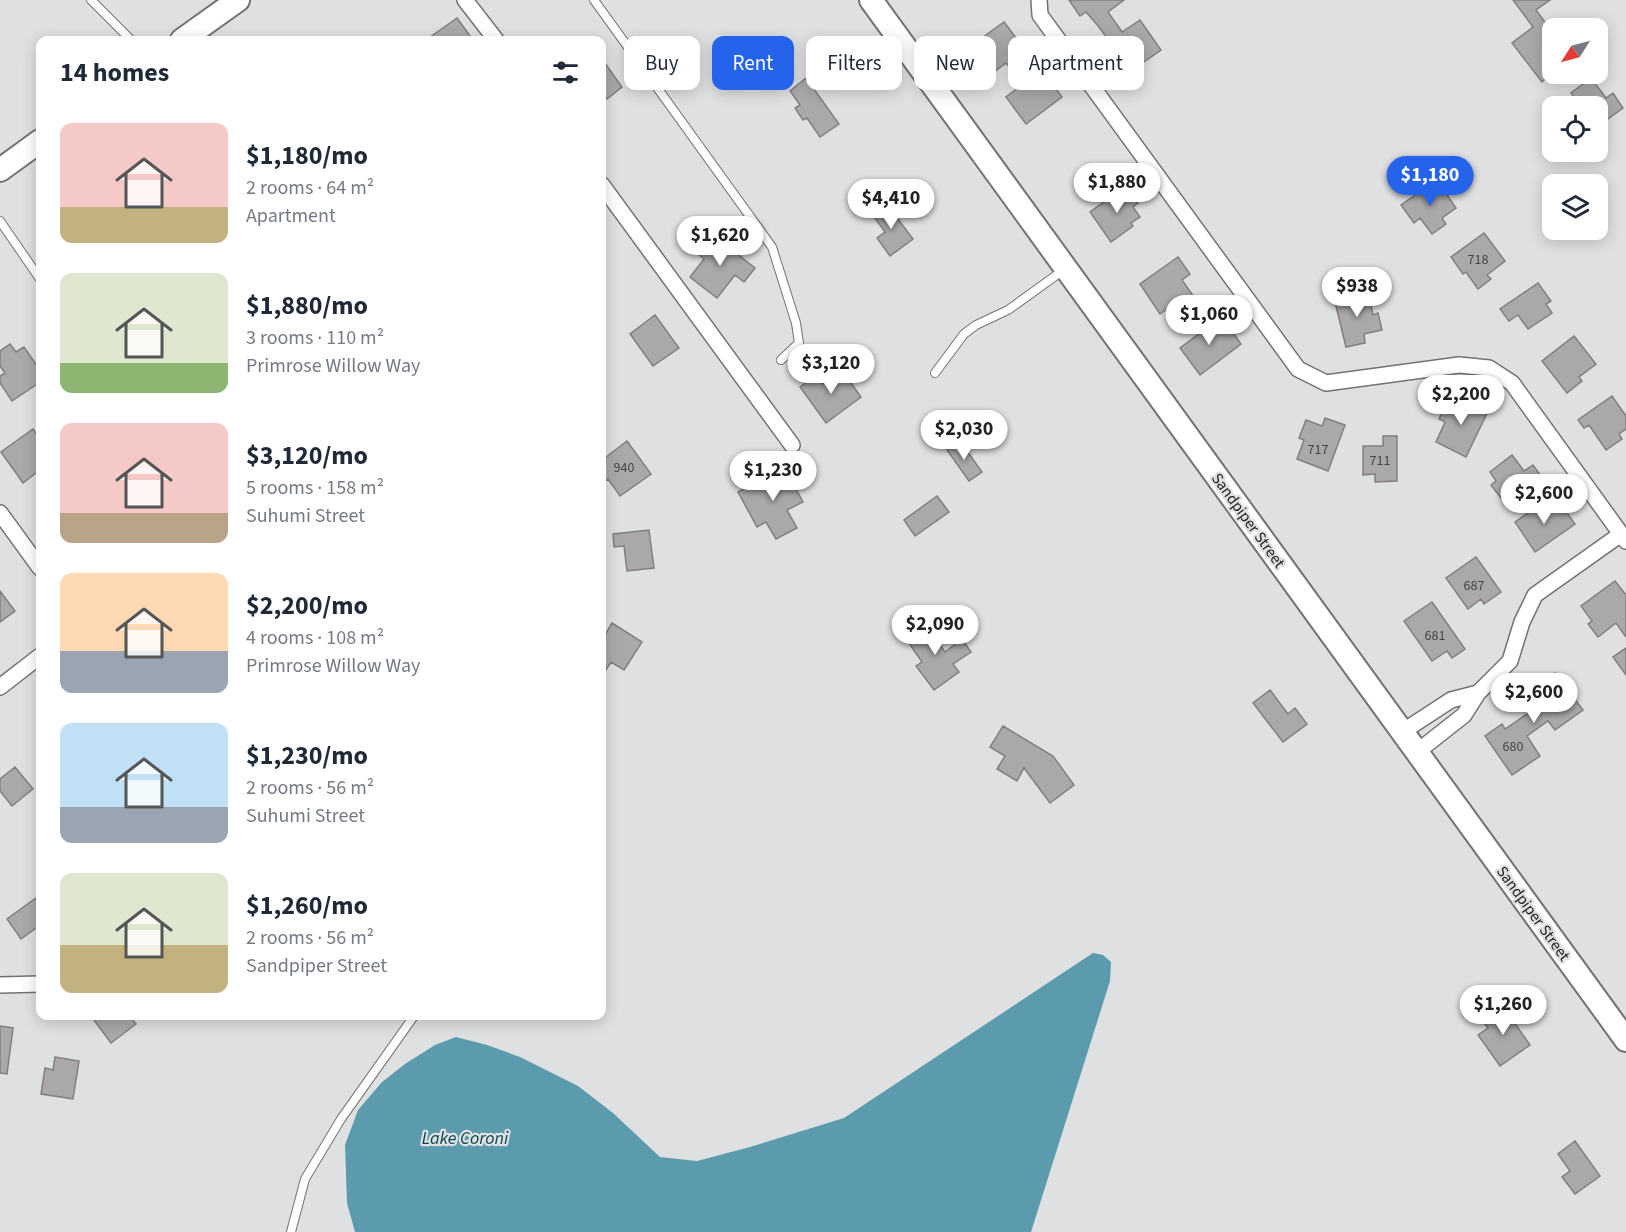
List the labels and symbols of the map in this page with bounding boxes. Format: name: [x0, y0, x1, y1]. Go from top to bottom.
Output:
north arrow: [1542, 18, 1608, 84]
pin: $1,180: [1381, 156, 1479, 207]
pin: $1,880: [1068, 163, 1166, 214]
pin: $4,410: [842, 179, 940, 230]
pin: $1,620: [671, 216, 769, 267]
house number: 718: [1468, 250, 1488, 270]
pin: $938: [1321, 267, 1393, 318]
pin: $1,060: [1160, 295, 1258, 346]
pin: $3,120: [782, 344, 880, 395]
pin: $2,200: [1412, 375, 1510, 426]
pin: $2,030: [915, 410, 1013, 461]
house number: 717: [1308, 440, 1328, 460]
pin: $1,230: [724, 451, 822, 502]
house number: 711: [1370, 451, 1390, 471]
house number: 940: [614, 458, 634, 478]
street label: Sandpiper Street: [1206, 469, 1291, 573]
pin: $2,600: [1495, 474, 1593, 525]
house number: 687: [1464, 576, 1484, 596]
pin: $2,090: [886, 605, 984, 656]
house number: 681: [1425, 626, 1445, 646]
pin: $2,600: [1485, 673, 1583, 724]
house number: 680: [1503, 737, 1523, 757]
street label: Sandpiper Street: [1491, 862, 1576, 966]
pin: $1,260: [1454, 985, 1552, 1036]
water label: Lake Coroni: [422, 1126, 509, 1151]

